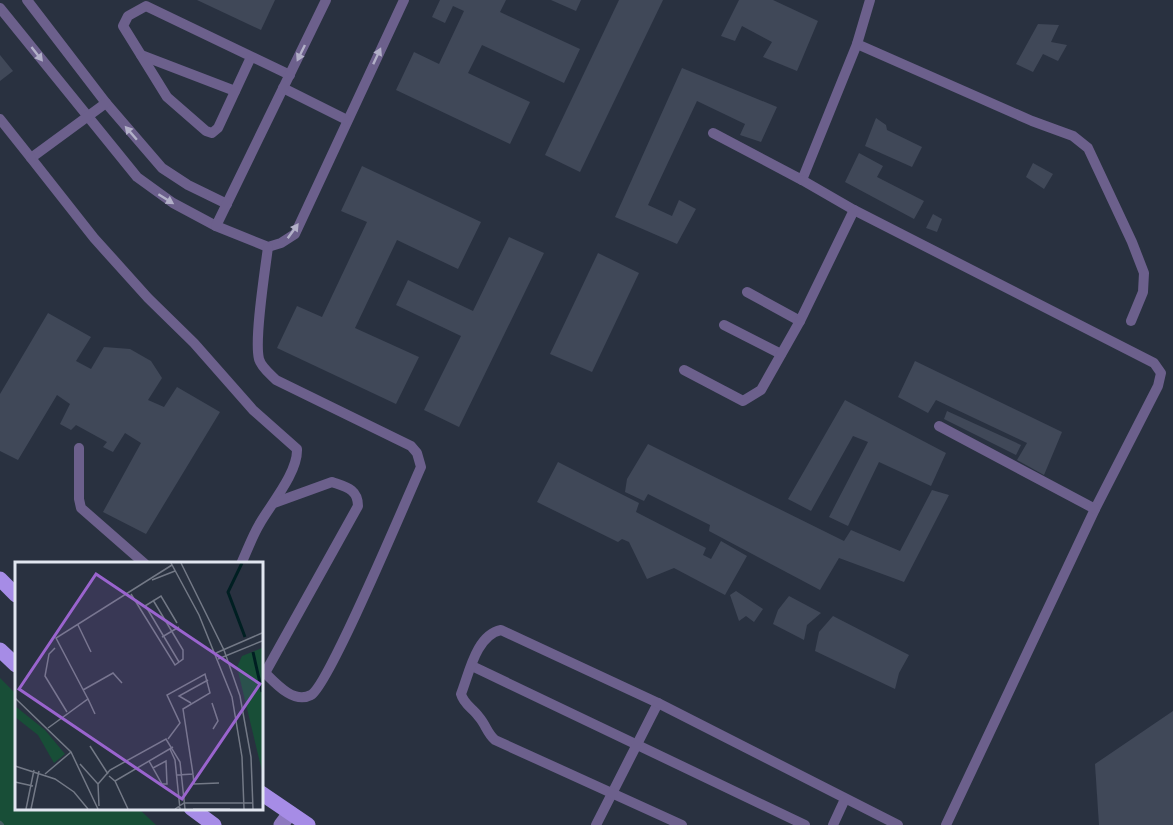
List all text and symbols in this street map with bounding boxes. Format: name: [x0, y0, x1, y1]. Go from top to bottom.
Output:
one-way arrow: [296, 44, 306, 61]
one-way arrow: [31, 46, 43, 61]
one-way arrow: [373, 47, 382, 64]
one-way arrow: [125, 126, 138, 141]
one-way arrow: [158, 193, 174, 204]
one-way arrow: [287, 223, 299, 239]
inset map: [15, 562, 262, 810]

